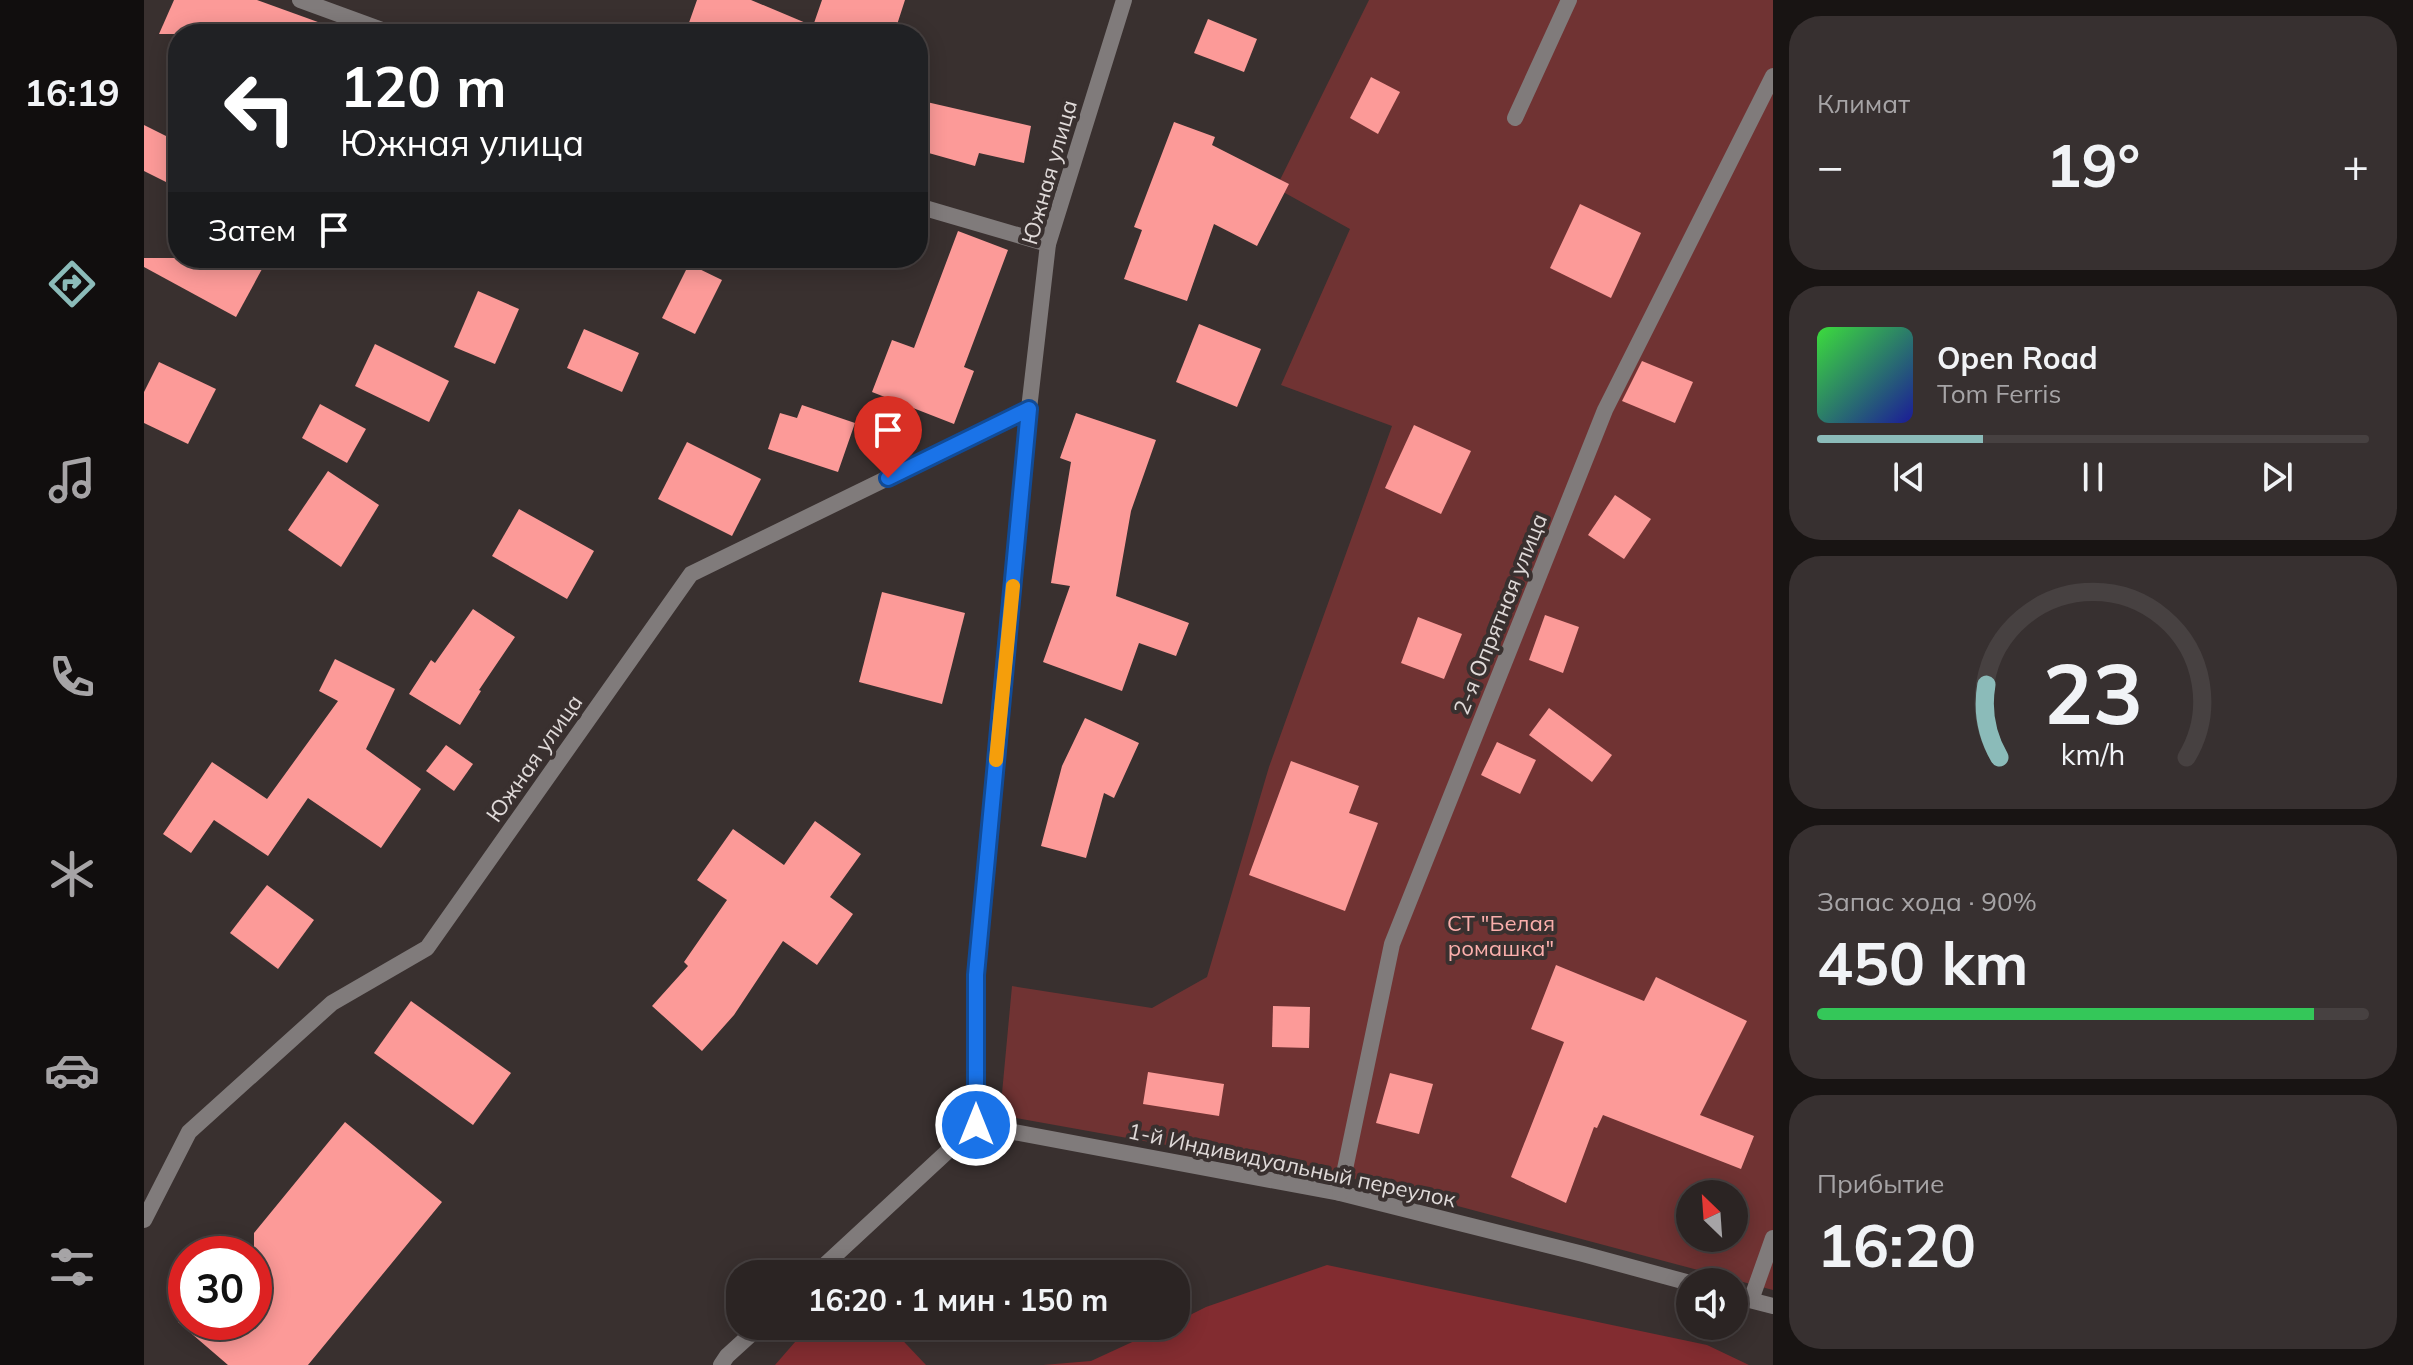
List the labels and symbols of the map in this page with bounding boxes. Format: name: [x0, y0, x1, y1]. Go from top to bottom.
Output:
street label: Южная улица: [1015, 96, 1083, 248]
pin: [854, 396, 922, 478]
street label: 2-я Опрятная улица: [1447, 509, 1553, 719]
street label: Южная улица: [480, 689, 588, 827]
park label: СТ "Белая ромашка": [1447, 909, 1555, 962]
position arrow: [934, 1083, 1018, 1167]
street label: 1-й Индивидуальный переулок: [1126, 1117, 1459, 1213]
north arrow: [1676, 1180, 1748, 1252]
speed limit sign: 30: [168, 1236, 272, 1340]

